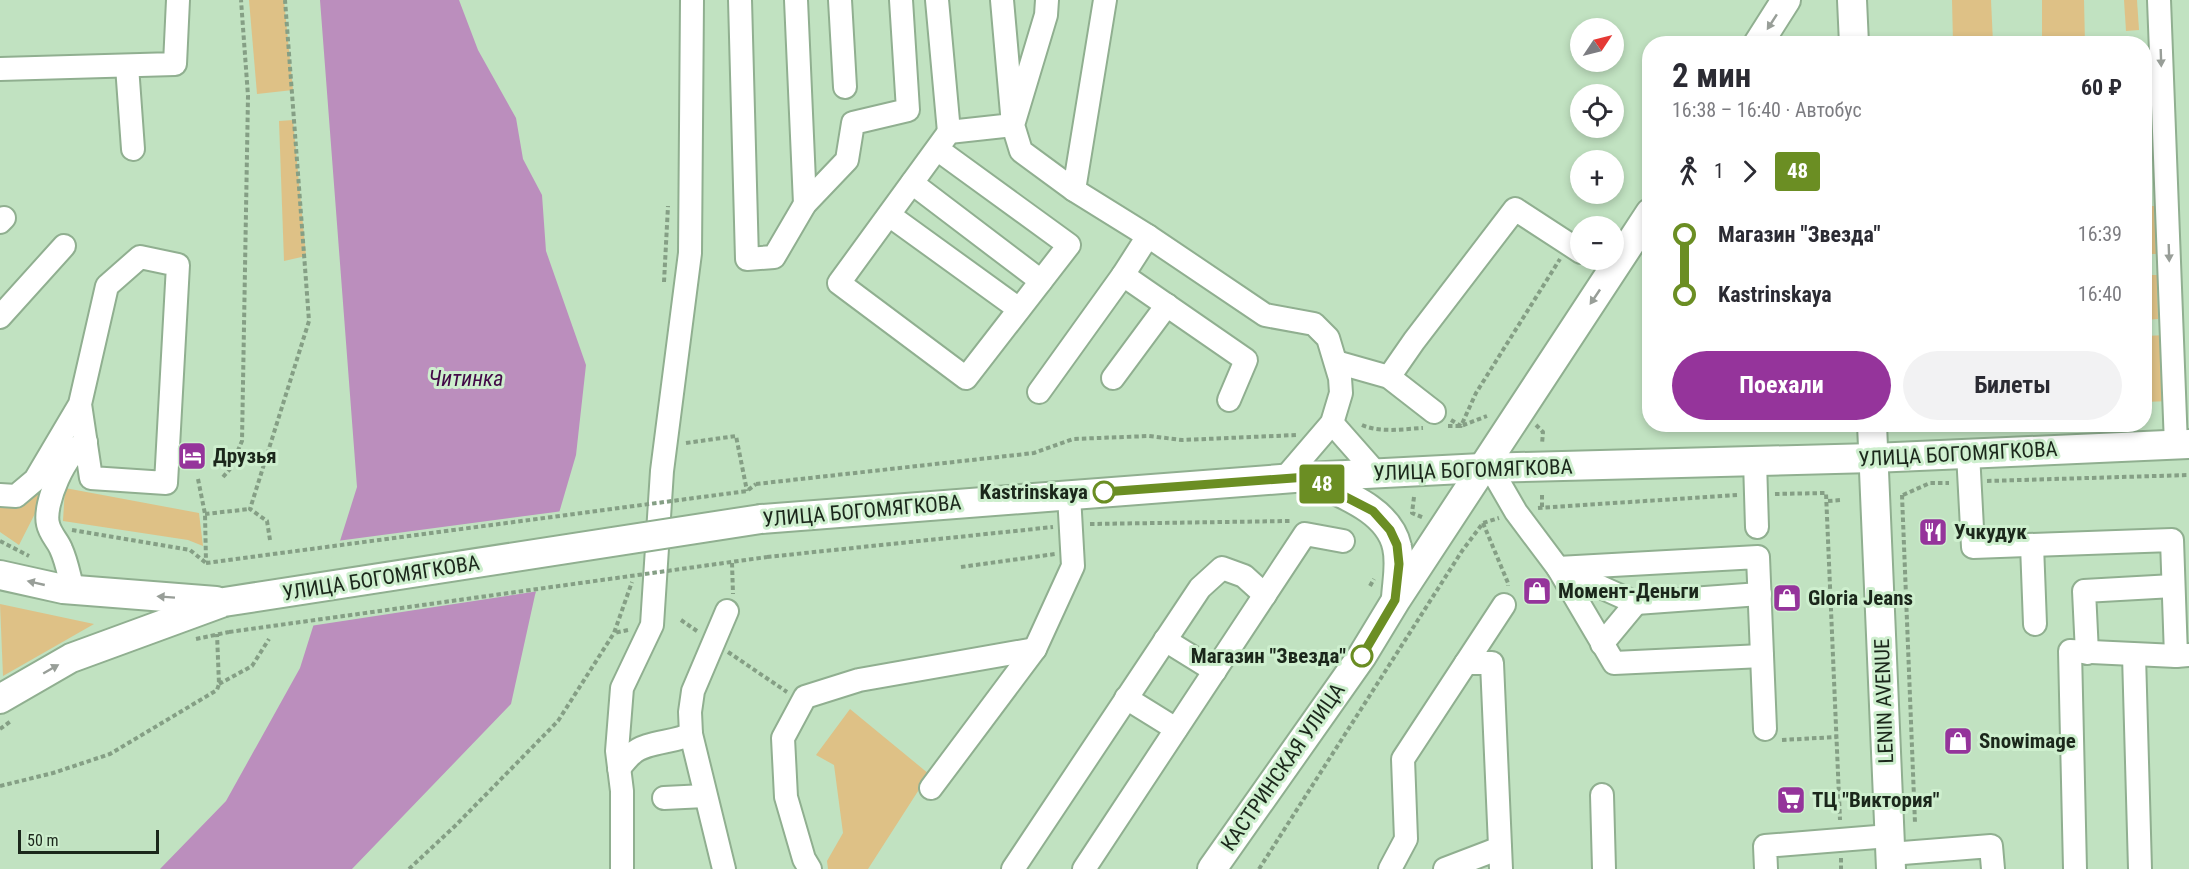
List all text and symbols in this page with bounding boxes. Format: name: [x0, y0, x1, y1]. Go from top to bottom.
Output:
one-way arrow: [1767, 14, 1778, 30]
north arrow: [1570, 18, 1624, 72]
map controls: [1570, 18, 1624, 270]
one-way arrow: [2157, 49, 2166, 68]
text: 2 мин: [1672, 56, 1751, 95]
text: 60 ₽: [2081, 75, 2122, 100]
button: locate: [1570, 84, 1624, 138]
text: 16:38 – 16:40 · Автобус: [1672, 98, 1862, 122]
button: +: [1570, 150, 1624, 204]
icon: walk: [1672, 155, 1705, 188]
icon: forward: [1733, 155, 1766, 188]
text: 1: [1714, 159, 1724, 183]
text: 48: [1787, 159, 1808, 183]
button: −: [1570, 216, 1624, 270]
text: Магазин "Звезда": [1718, 222, 1881, 247]
text: 16:39: [2078, 222, 2122, 246]
one-way arrow: [2164, 244, 2173, 263]
text: Kastrinskaya: [1718, 282, 1832, 307]
text: 16:40: [2078, 282, 2122, 306]
one-way arrow: [1590, 289, 1601, 305]
button: Поехали: [1672, 351, 1891, 420]
button: Билеты: [1903, 351, 2122, 420]
water label: Читинка: [429, 366, 503, 391]
street label: УЛИЦА БОГОМЯГКОВА: [1858, 437, 2058, 471]
hotel icon: Друзья: [176, 440, 208, 472]
place label: Друзья: [213, 444, 277, 468]
street label: УЛИЦА БОГОМЯГКОВА: [1373, 455, 1573, 485]
line badge: 48: [1295, 464, 1349, 504]
text: 48: [1311, 472, 1333, 496]
place label: Kastrinskaya: [980, 480, 1088, 504]
marker: Kastrinskaya: [1093, 481, 1115, 503]
street label: УЛИЦА БОГОМЯГКОВА: [762, 490, 962, 532]
restaurant icon: Учкудук: [1917, 516, 1949, 548]
place label: Учкудук: [1954, 520, 2027, 544]
street label: УЛИЦА БОГОМЯГКОВА: [281, 551, 481, 605]
shop icon: Момент-Деньги: [1521, 575, 1553, 607]
one-way arrow: [27, 578, 46, 587]
place label: Момент-Деньги: [1558, 579, 1699, 603]
shop icon: Gloria Jeans: [1771, 582, 1803, 614]
place label: Gloria Jeans: [1808, 586, 1913, 610]
one-way arrow: [156, 592, 175, 602]
street label: LENIN AVENUE: [1870, 638, 1898, 764]
place label: Магазин "Звезда": [1191, 644, 1346, 668]
marker: Магазин "Звезда": [1351, 645, 1373, 667]
one-way arrow: [43, 664, 59, 675]
street label: КАСТРИНСКАЯ УЛИЦА: [1216, 679, 1350, 855]
shop icon: Snowimage: [1942, 725, 1974, 757]
place label: Snowimage: [1979, 729, 2076, 753]
supermarket icon: ТЦ "Виктория": [1775, 784, 1807, 816]
place label: ТЦ "Виктория": [1812, 788, 1940, 812]
scale bar: [18, 827, 159, 854]
text: 50 m: [27, 831, 59, 850]

